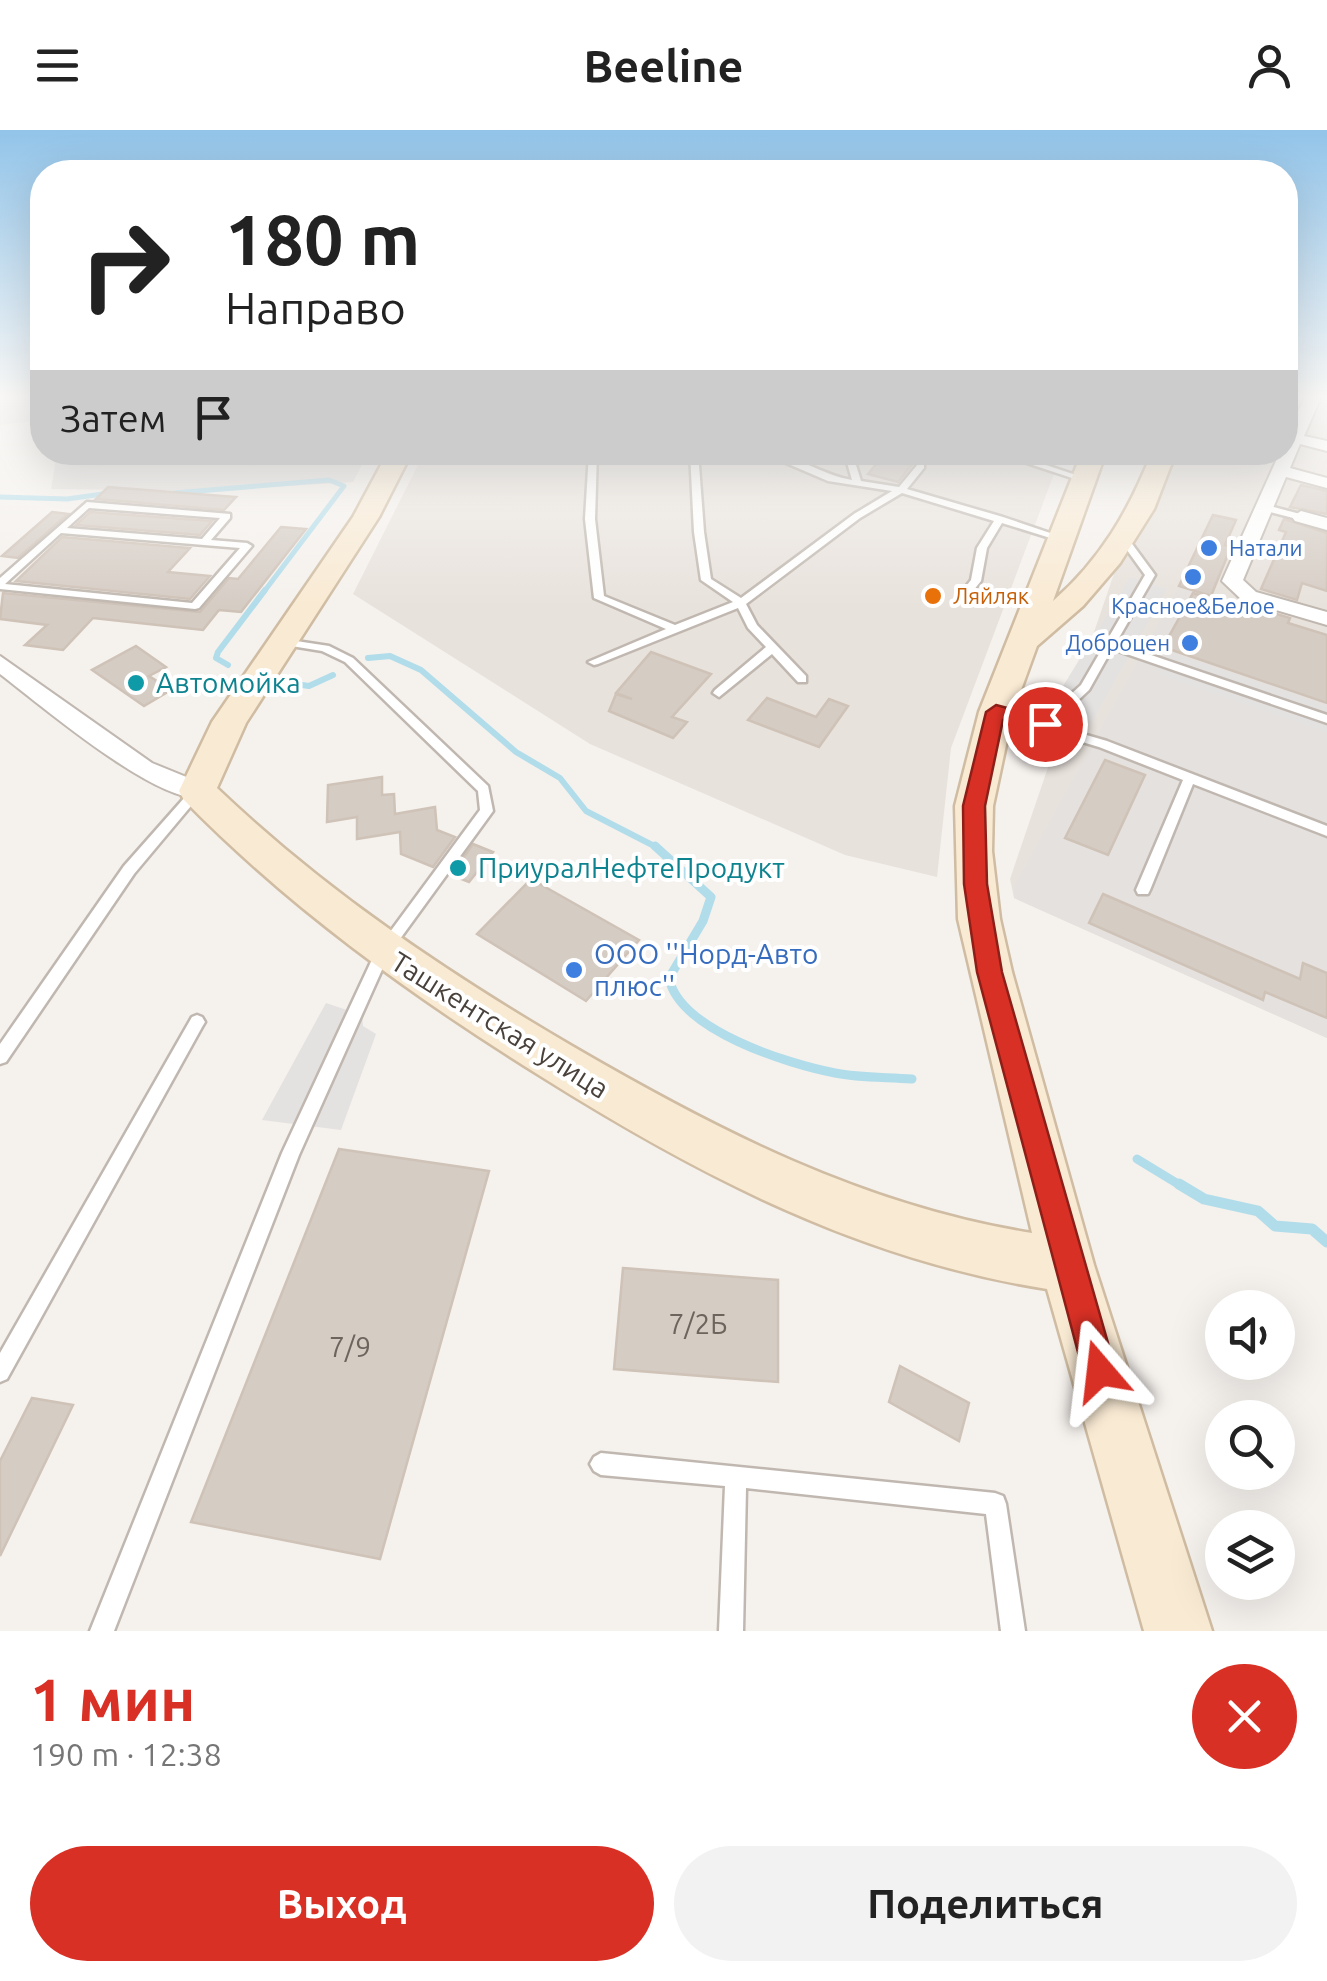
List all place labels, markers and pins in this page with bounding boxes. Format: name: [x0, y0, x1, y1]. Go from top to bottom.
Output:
place label: Натали: [1229, 535, 1303, 560]
marker: Натали: [1198, 537, 1220, 559]
marker: Красное&Белое: [1182, 566, 1204, 588]
place label: Ляйляк: [953, 583, 1029, 608]
marker: Ляйляк: [922, 585, 944, 607]
place label: Красное&Белое: [1111, 593, 1275, 618]
place label: Доброцен: [1065, 630, 1170, 655]
marker: Доброцен: [1179, 632, 1201, 654]
place label: Автомойка: [156, 667, 301, 698]
marker: Автомойка: [125, 672, 147, 694]
pin: [1003, 682, 1088, 767]
place label: ПриуралНефтеПродукт: [478, 852, 785, 883]
marker: ПриуралНефтеПродукт: [447, 857, 469, 879]
place label: ООО ''Норд-Авто плюс'': [594, 938, 818, 1001]
marker: ООО ''Норд-Авто плюс'': [563, 959, 585, 981]

